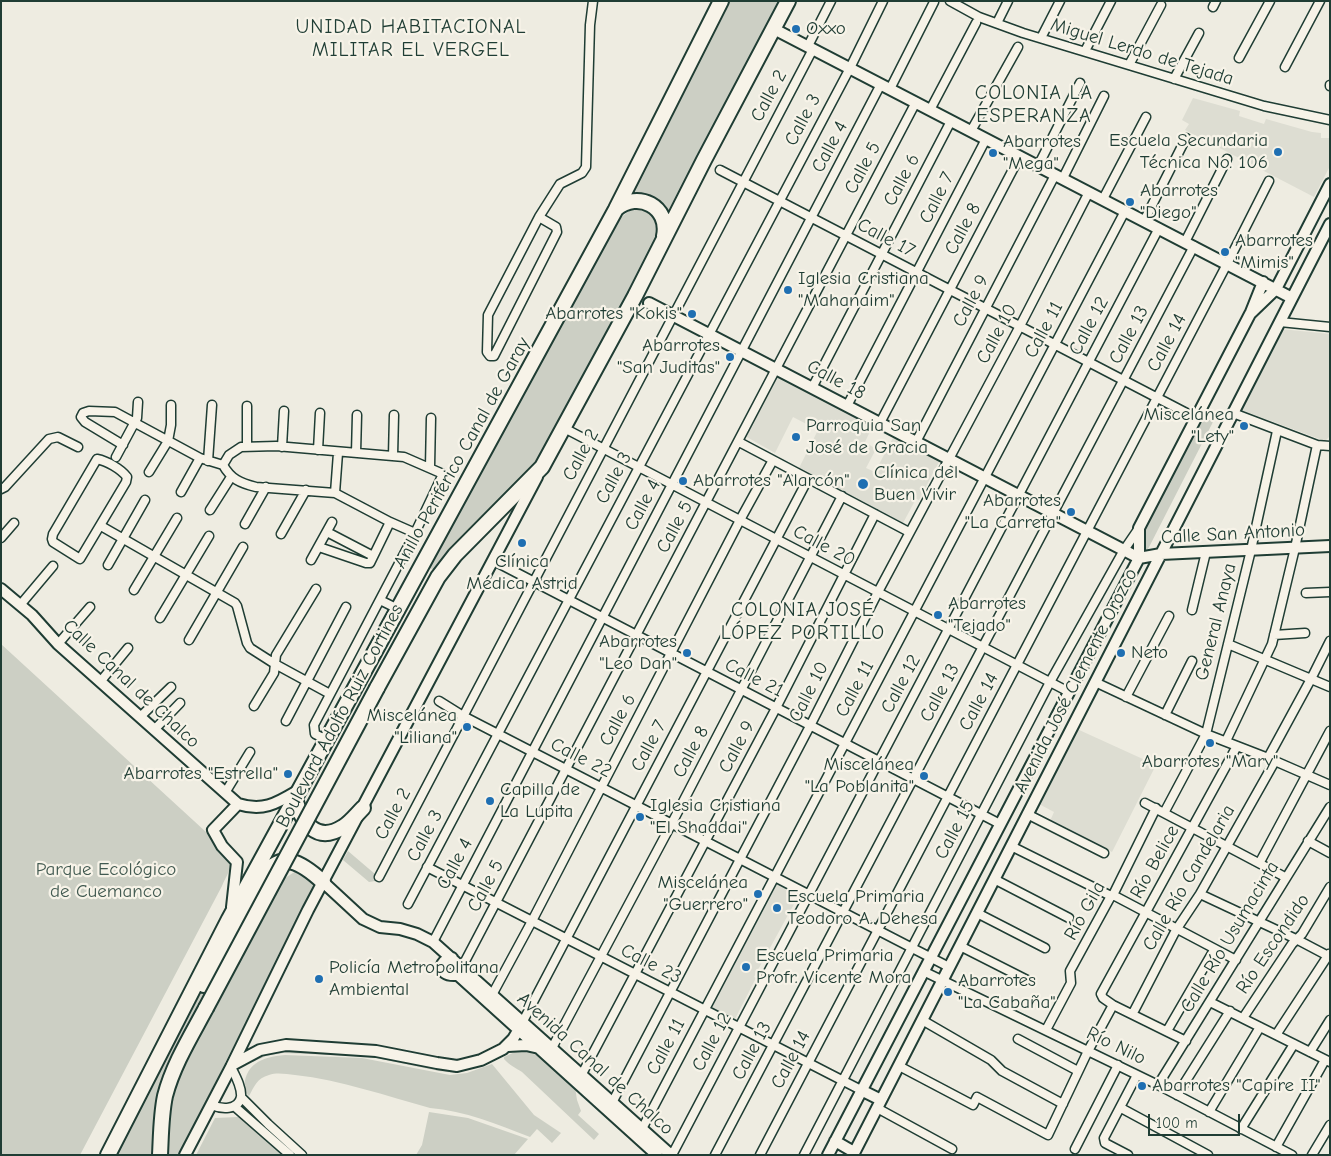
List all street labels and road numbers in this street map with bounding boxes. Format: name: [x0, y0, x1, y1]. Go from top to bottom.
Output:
street label: Miguel Lerdo de Tejada: [1048, 13, 1236, 91]
street label: Calle 2: [746, 66, 792, 126]
street label: Calle 3: [780, 90, 826, 150]
street label: Calle 4: [807, 117, 853, 177]
street label: Calle 5: [840, 138, 886, 198]
street label: Calle 6: [879, 150, 925, 210]
street label: Calle 7: [914, 168, 960, 228]
street label: Calle 8: [940, 199, 986, 259]
street label: Calle 17: [853, 213, 919, 263]
street label: Calle 9: [948, 271, 994, 331]
street label: Calle 12: [1064, 293, 1114, 359]
street label: Calle 11: [1020, 298, 1068, 362]
street label: Calle 10: [972, 300, 1022, 368]
street label: Calle 13: [1104, 302, 1154, 368]
street label: Calle 14: [1142, 310, 1192, 376]
street label: Anillo Periférico Canal de Garay: [389, 334, 535, 572]
street label: Calle 18: [803, 355, 869, 405]
street label: Calle 2: [558, 425, 604, 485]
street label: Calle 3: [591, 448, 637, 508]
street label: Calle 4: [620, 475, 666, 535]
street label: Calle 5: [652, 497, 698, 557]
street label: Calle San Antonio: [1160, 519, 1306, 549]
street label: Calle 20: [789, 520, 859, 572]
street label: General Anaya: [1190, 561, 1242, 683]
street label: Avenida José Clemente Orozco: [1009, 565, 1143, 797]
street label: Boulevard Adolfo Ruiz Cortines: [271, 600, 409, 832]
street label: Calle Canal de Chalco: [58, 615, 204, 753]
street label: Calle 12: [876, 651, 926, 717]
street label: Calle 21: [721, 654, 787, 702]
street label: Calle 11: [831, 657, 879, 721]
street label: Calle 10: [784, 658, 834, 726]
street label: Calle 13: [915, 660, 965, 726]
street label: Calle 14: [954, 669, 1004, 735]
street label: Calle 6: [595, 690, 641, 750]
street label: Calle 7: [626, 717, 672, 775]
street label: Calle 9: [714, 717, 760, 777]
street label: Calle 8: [668, 722, 714, 782]
street label: Calle 22: [547, 733, 615, 783]
street label: Calle 2: [370, 784, 416, 844]
street label: Calle 15: [930, 797, 980, 863]
street label: Calle Río Candelaria: [1138, 801, 1240, 955]
street label: Calle 3: [402, 806, 448, 866]
street label: Río Belice: [1126, 821, 1184, 903]
street label: Calle 4: [432, 834, 478, 894]
street label: Calle 5: [463, 856, 509, 916]
street label: Calle Río Usumacinta: [1176, 857, 1284, 1017]
street label: Río Gila: [1060, 878, 1110, 944]
street label: Río Escondido: [1231, 890, 1315, 998]
street label: Calle 23: [617, 939, 685, 989]
street label: Avenida Canal de Chalco: [512, 988, 678, 1140]
street label: Calle 12: [687, 1009, 737, 1075]
street label: Calle 11: [642, 1015, 690, 1079]
street label: Calle 13: [727, 1018, 777, 1084]
street label: Río Nilo: [1083, 1022, 1149, 1070]
street label: Calle 14: [766, 1027, 816, 1093]

